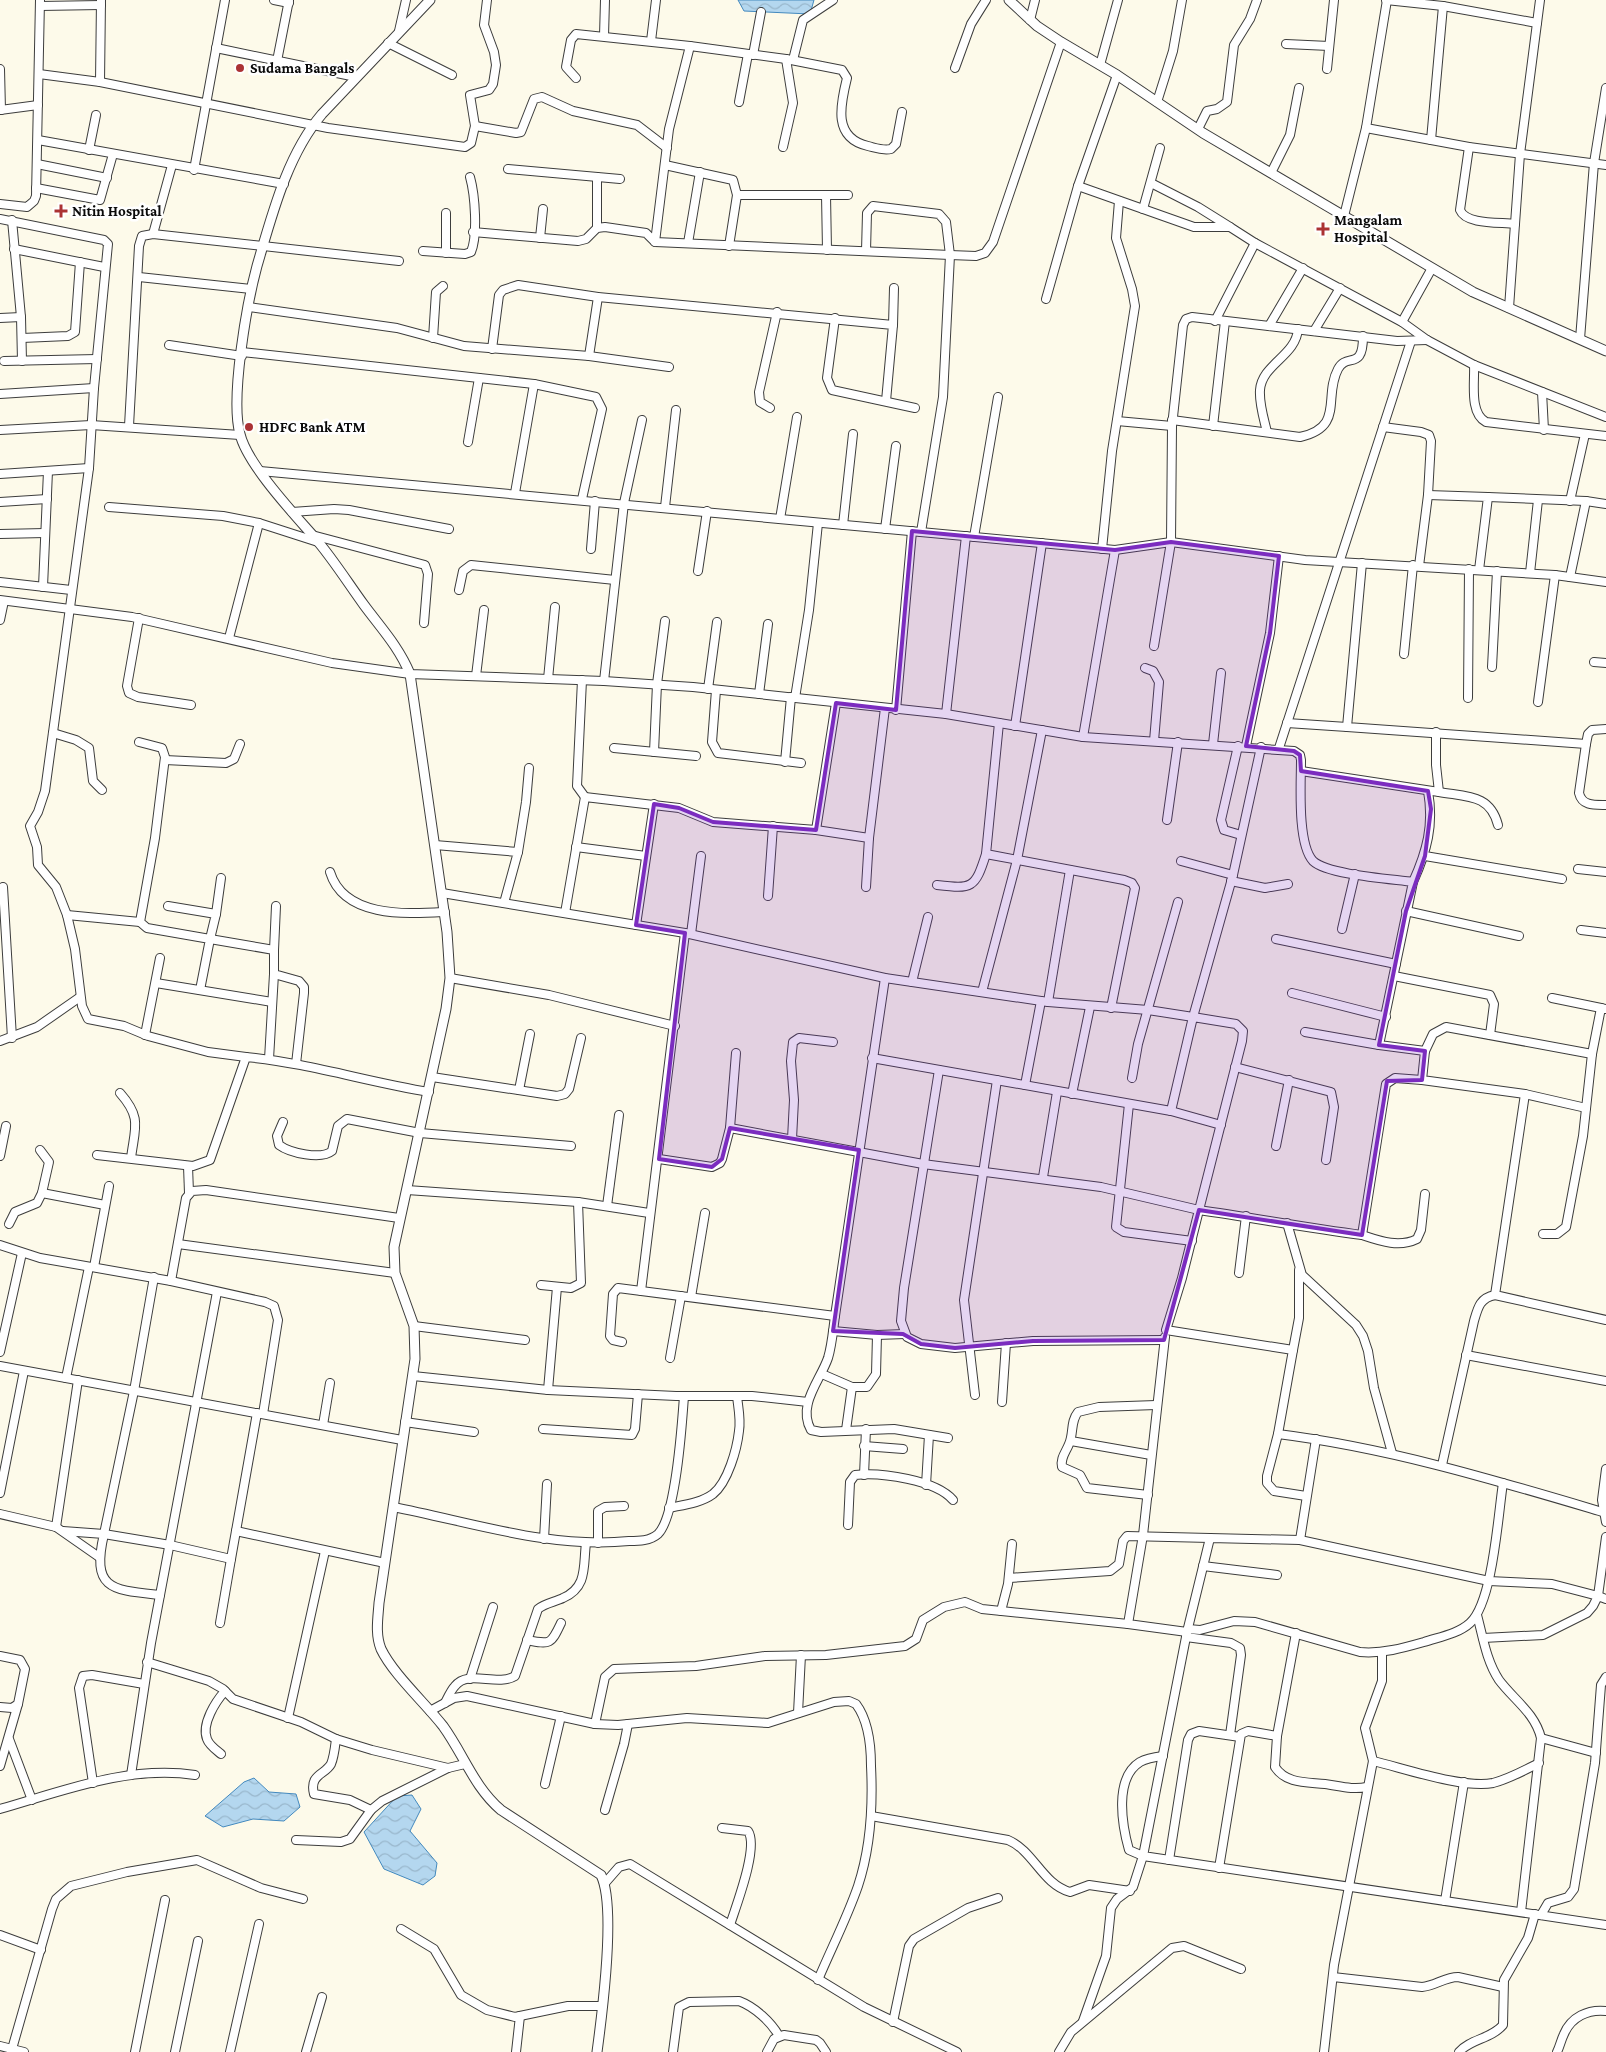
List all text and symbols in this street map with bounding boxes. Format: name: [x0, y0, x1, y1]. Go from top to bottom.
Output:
place label: Sudama Bangals: [250, 60, 354, 76]
marker: Sudama Bangals: [234, 62, 246, 74]
place label: Nitin Hospital: [72, 203, 162, 219]
marker: Nitin Hospital: [54, 204, 68, 218]
place label: Mangalam Hospital: [1334, 212, 1402, 245]
marker: Mangalam Hospital: [1316, 222, 1330, 236]
place label: HDFC Bank ATM: [259, 419, 365, 435]
marker: HDFC Bank ATM: [243, 421, 255, 433]

